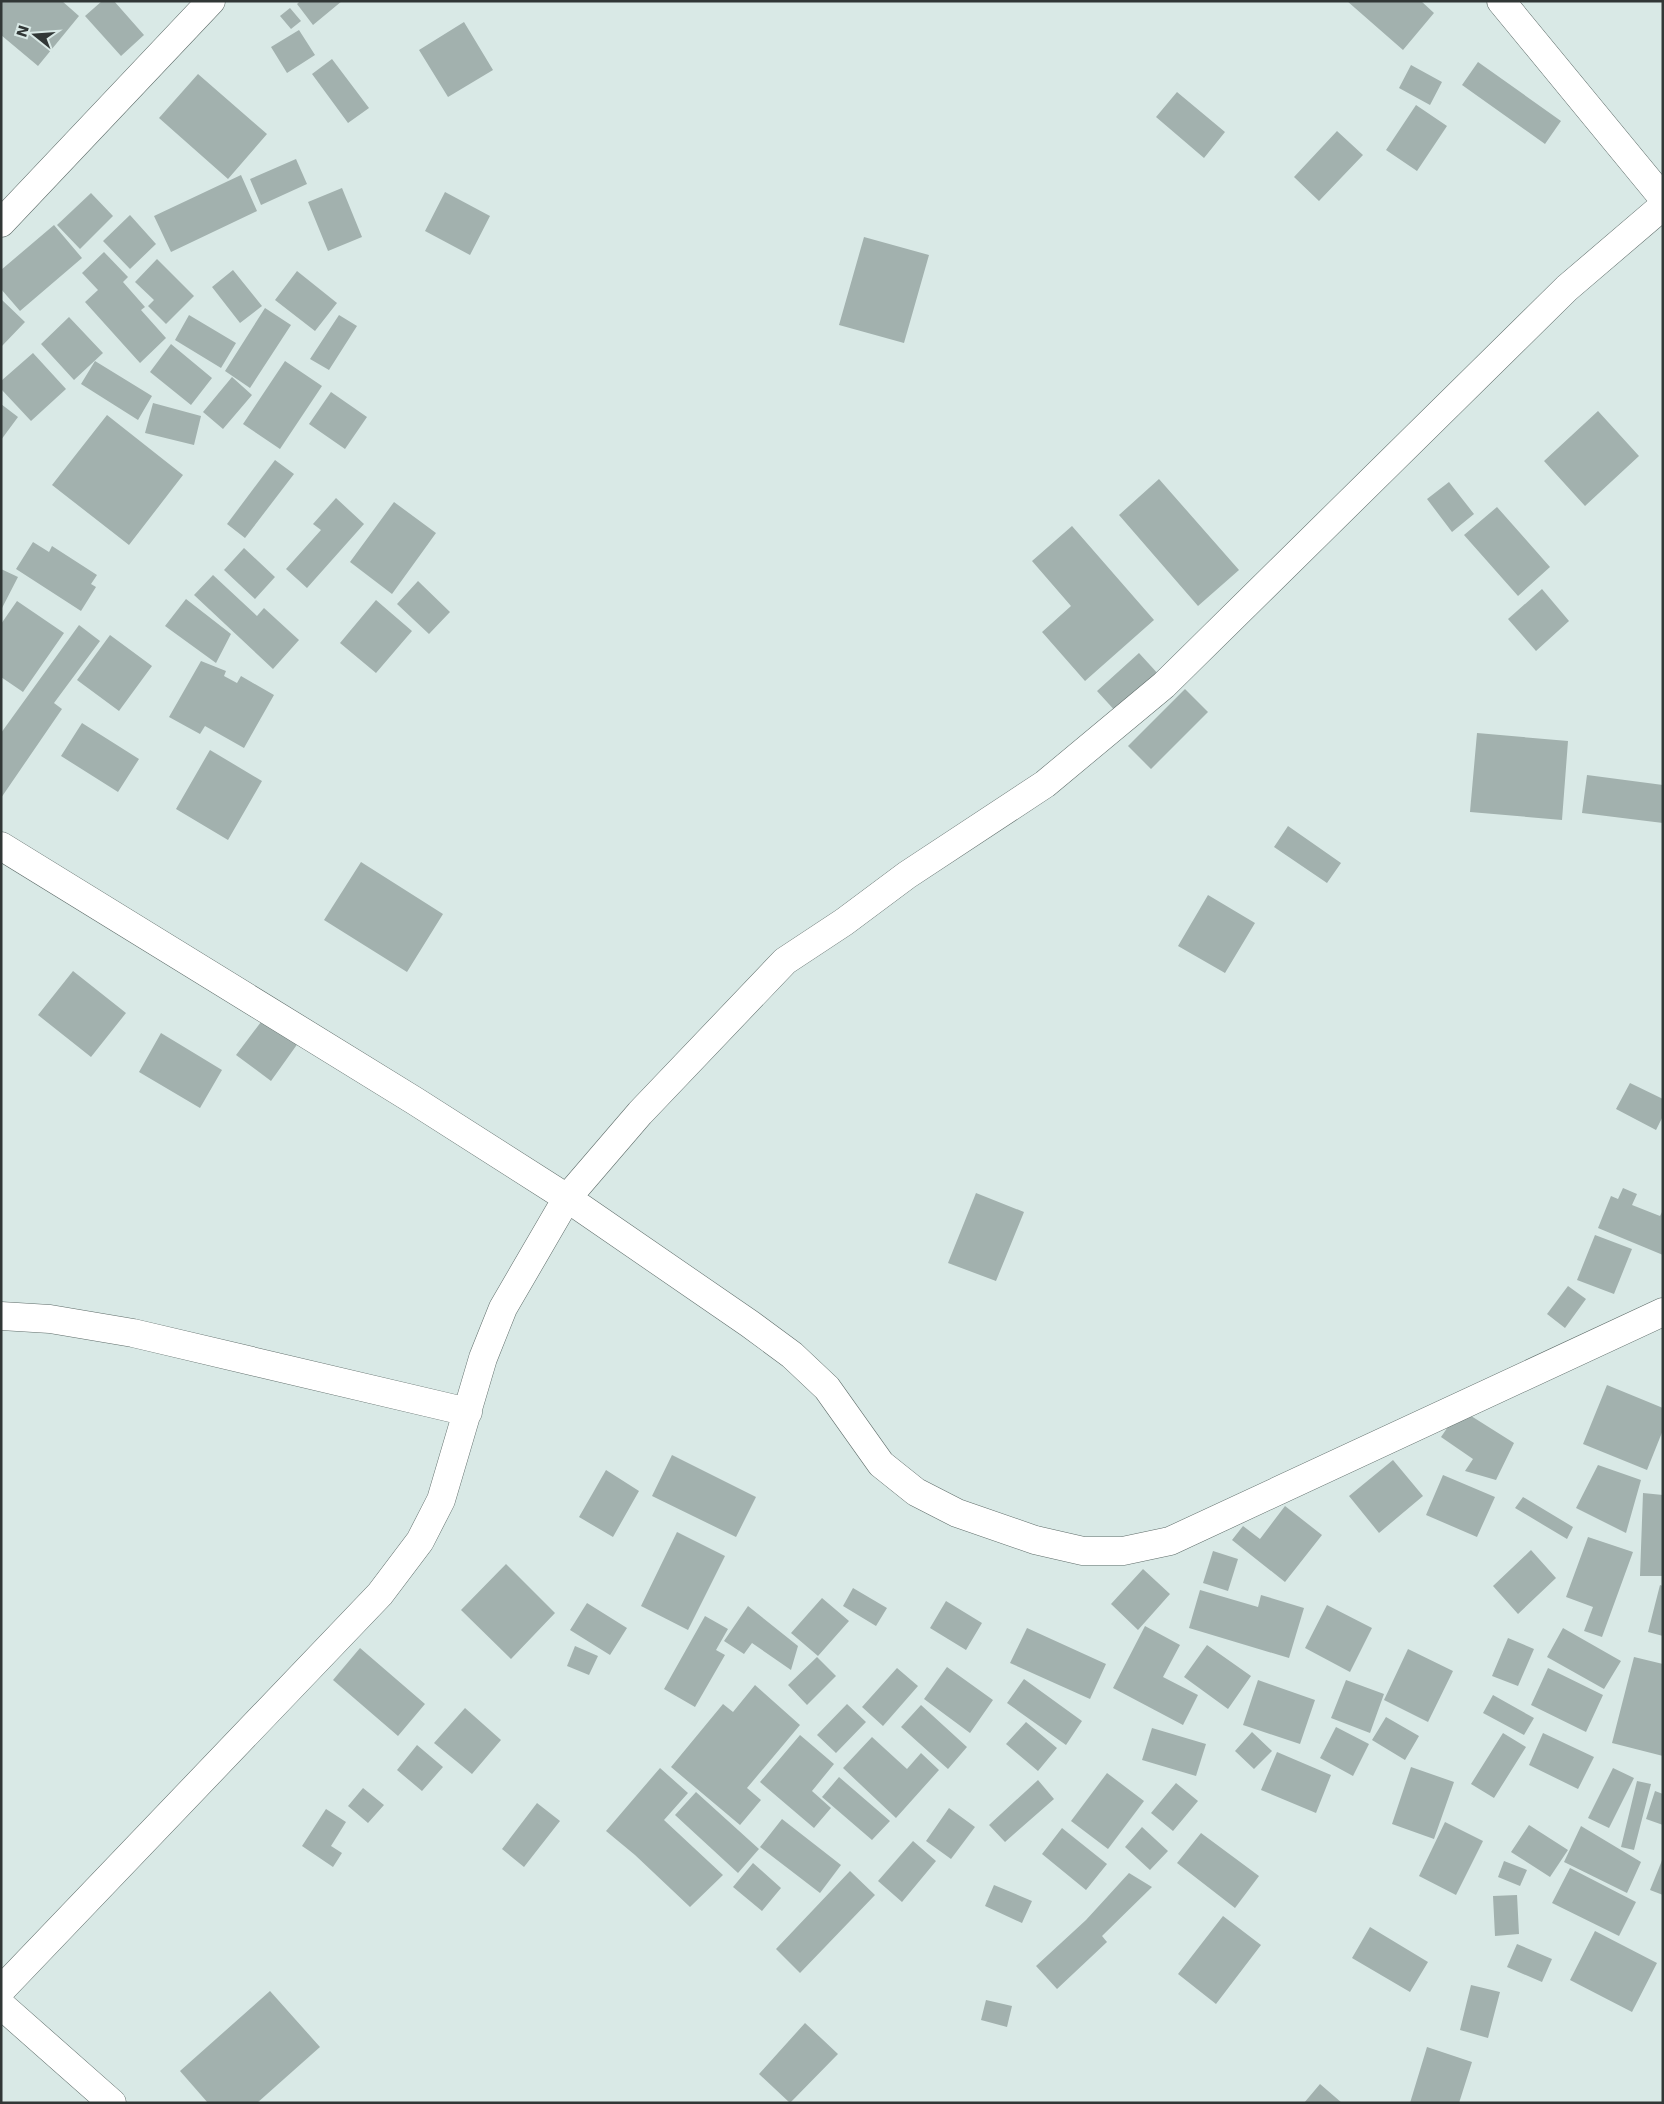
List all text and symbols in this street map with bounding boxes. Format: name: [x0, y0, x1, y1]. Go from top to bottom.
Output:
north arrow: [10, 10, 60, 60]
text: N: [13, 23, 32, 39]

